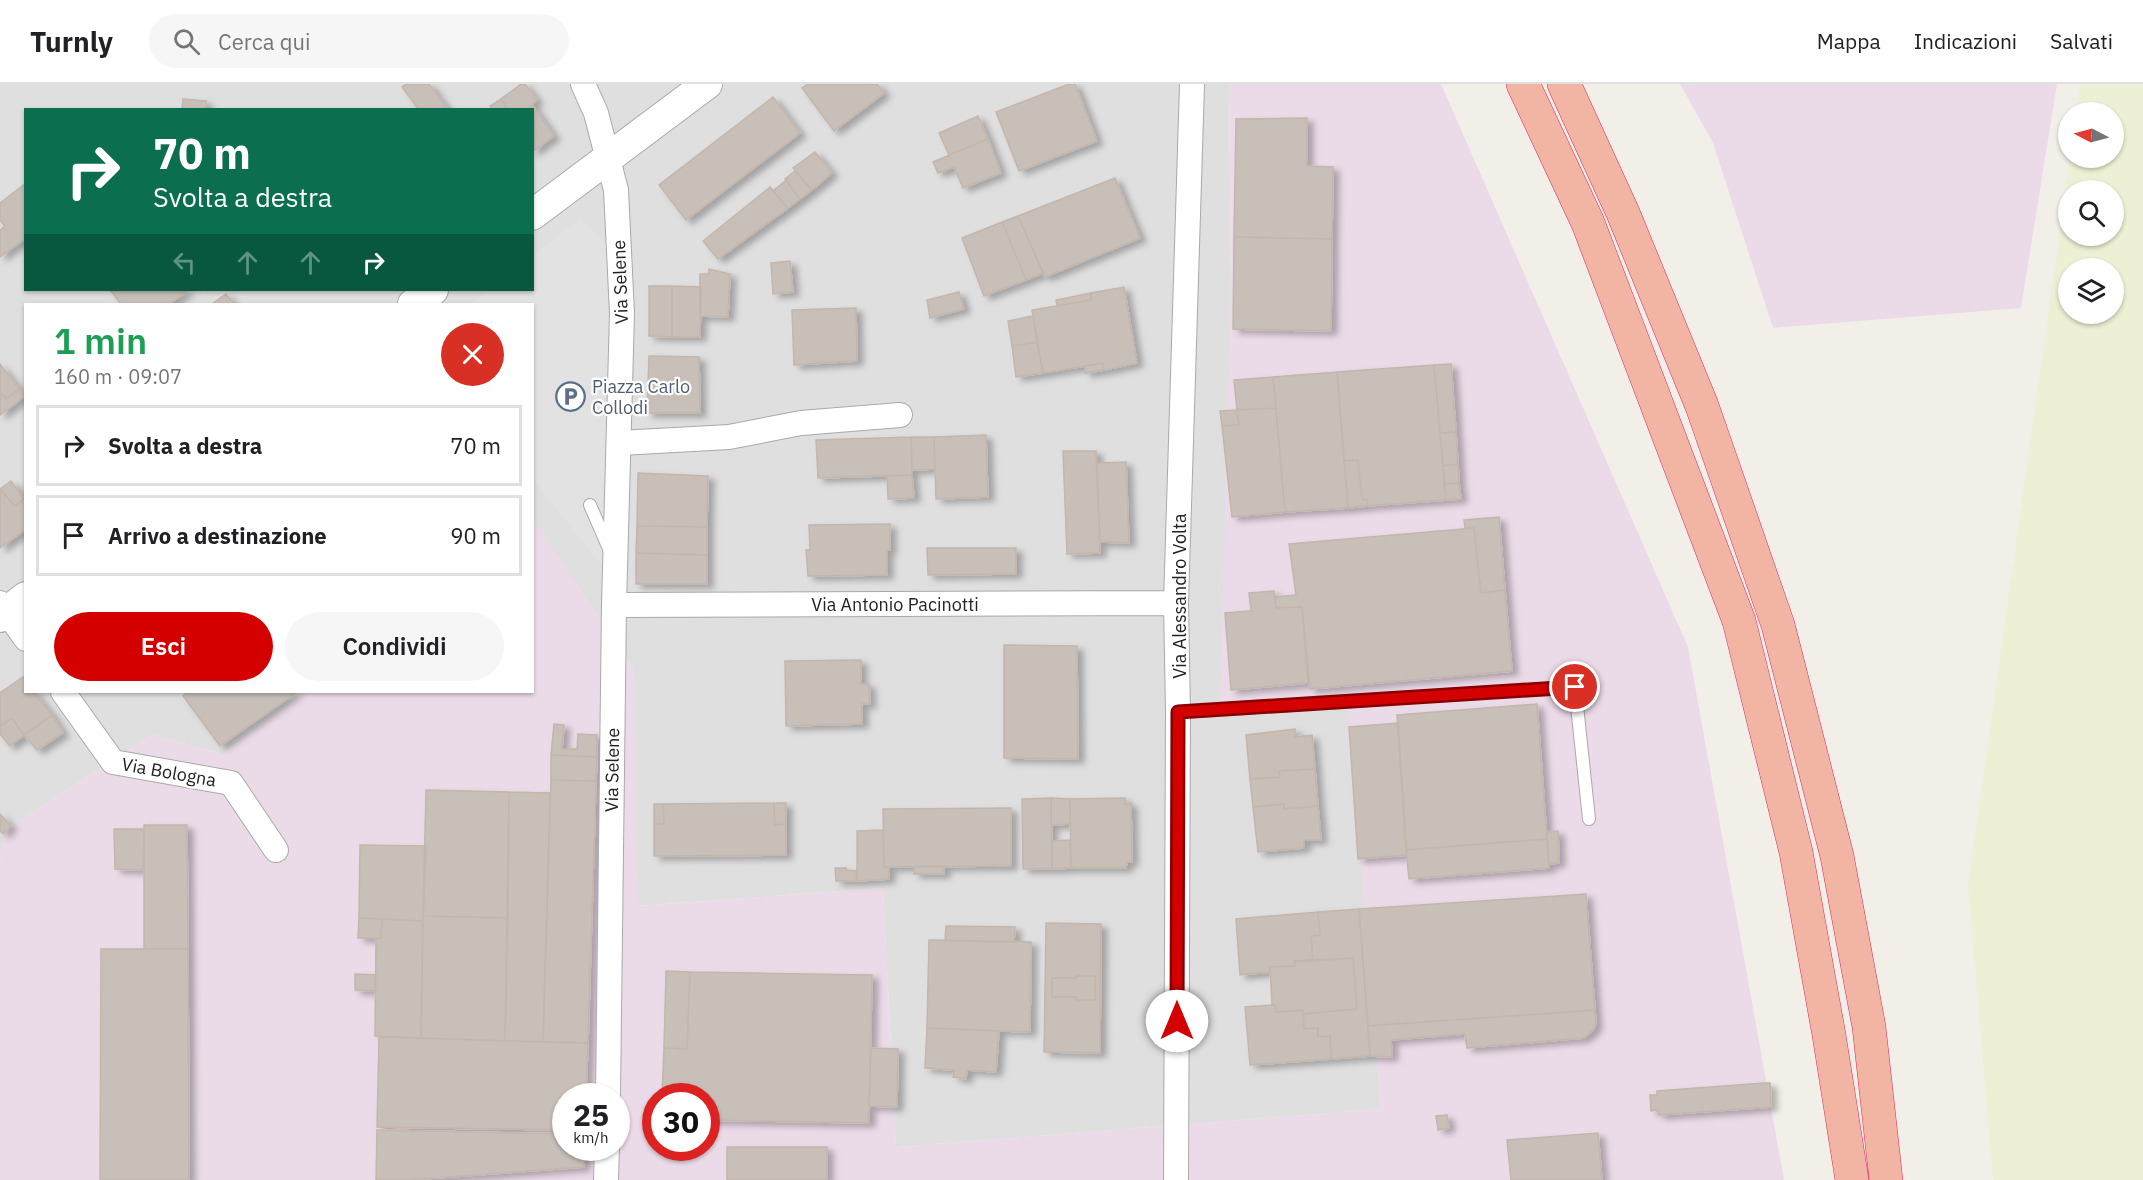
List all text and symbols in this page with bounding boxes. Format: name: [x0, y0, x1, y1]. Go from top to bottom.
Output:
search box: [149, 14, 569, 68]
text: Turnly: [30, 23, 113, 60]
icon: search: [170, 25, 203, 58]
text: Cerca qui: [218, 27, 311, 56]
text: Mappa: [1817, 27, 1881, 55]
text: Indicazioni: [1914, 27, 2017, 55]
text: Salvati: [2050, 27, 2113, 55]
north arrow: [2058, 102, 2124, 168]
map controls: [2058, 102, 2124, 324]
text: 70 m: [153, 126, 251, 181]
icon: right: [54, 132, 132, 210]
text: Svolta a destra: [153, 179, 332, 214]
button: search: [2058, 180, 2124, 246]
street label: Via Selene: [607, 239, 633, 325]
icon: left: [168, 246, 201, 279]
icon: ahead: [231, 246, 264, 279]
icon: ahead: [294, 246, 327, 279]
icon: right: [357, 246, 390, 279]
button: layers: [2058, 258, 2124, 324]
text: 1 min: [54, 317, 147, 364]
button: close: [441, 323, 504, 386]
text: 160 m · 09:07: [54, 363, 182, 390]
place label: Piazza Carlo Collodi: [592, 375, 690, 419]
parking icon: Piazza Carlo Collodi: [555, 380, 587, 412]
icon: right: [57, 429, 90, 462]
text: Svolta a destra: [108, 431, 262, 460]
text: 70 m: [450, 431, 501, 460]
street label: Via Alessandro Volta: [1168, 513, 1191, 679]
icon: arrive: [57, 519, 90, 552]
text: Arrivo a destinazione: [108, 521, 327, 550]
text: 90 m: [450, 521, 501, 550]
street label: Via Antonio Pacinotti: [811, 593, 979, 616]
button: Esci: [54, 612, 273, 681]
button: Condividi: [285, 612, 504, 681]
pin: [1549, 661, 1600, 712]
icon: arrive: [1558, 670, 1591, 703]
street label: Via Selene: [600, 727, 624, 812]
street label: Via Bologna: [120, 752, 218, 792]
position arrow: [1145, 989, 1209, 1053]
speed limit sign: 30: [642, 1083, 720, 1161]
text: 25: [573, 1095, 609, 1134]
text: km/h: [573, 1128, 609, 1147]

